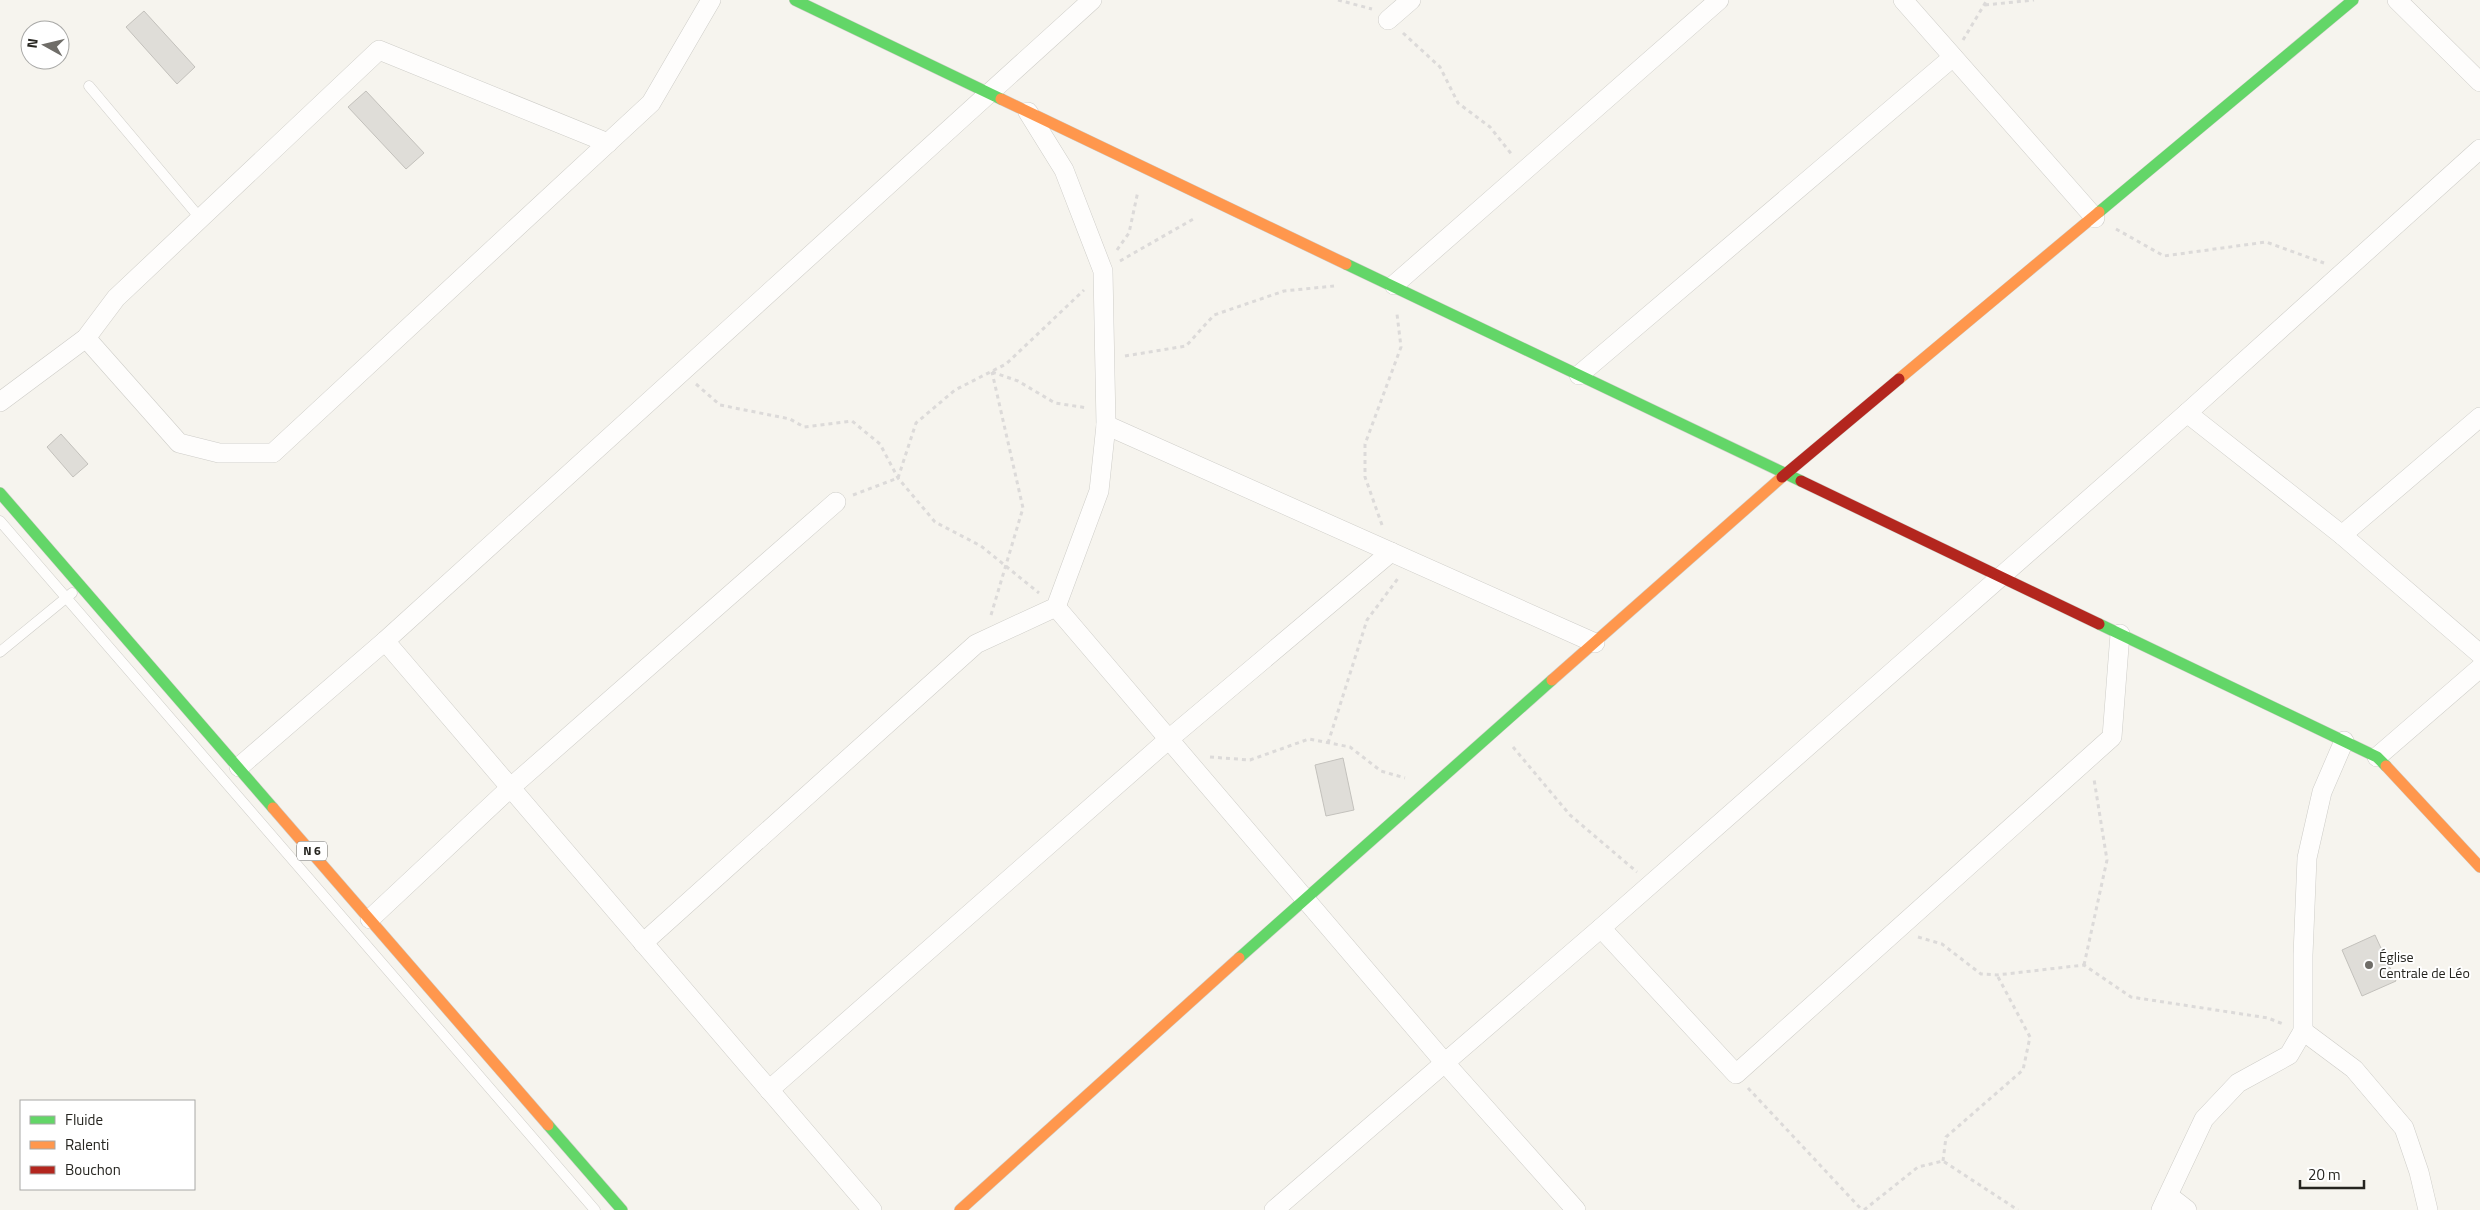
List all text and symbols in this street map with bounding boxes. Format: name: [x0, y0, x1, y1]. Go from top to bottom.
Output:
north arrow: [20, 20, 70, 70]
text: N: [21, 37, 43, 49]
road number: N 6: [297, 841, 327, 860]
place label: Église Centrale de Léo: [2379, 946, 2470, 983]
marker: Église Centrale de Léo: [2363, 959, 2375, 971]
legend: [20, 1100, 195, 1190]
text: Fluide: [65, 1108, 103, 1131]
text: Ralenti: [65, 1133, 109, 1156]
text: Bouchon: [65, 1158, 121, 1181]
scale bar: [2300, 1158, 2364, 1190]
text: 20 m: [2308, 1163, 2341, 1186]

